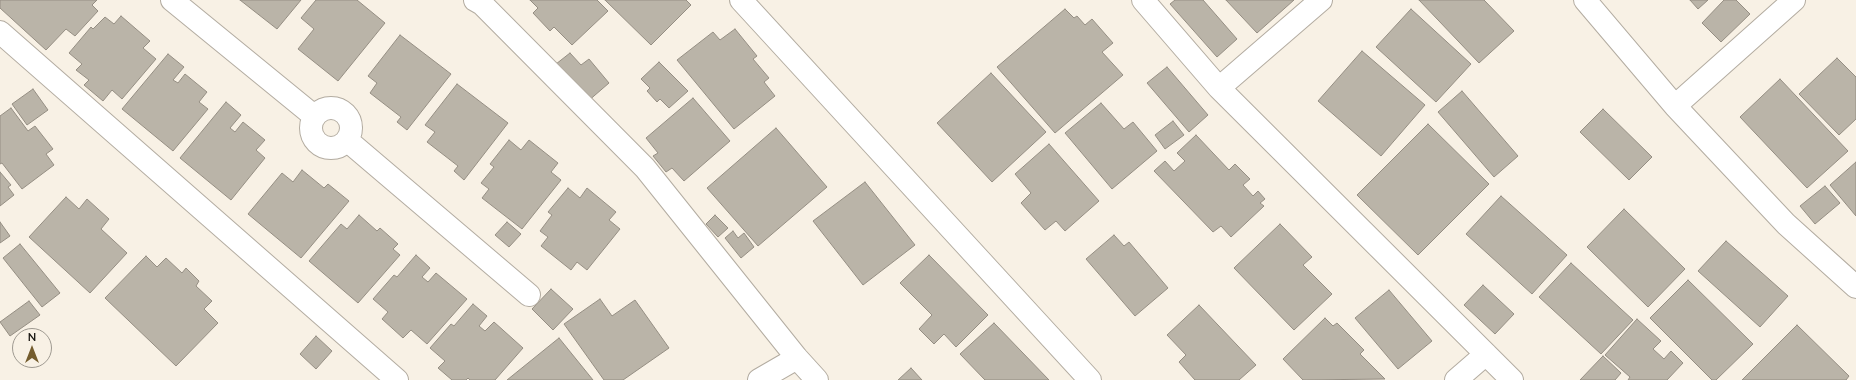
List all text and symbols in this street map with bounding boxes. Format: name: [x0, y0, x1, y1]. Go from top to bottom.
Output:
north arrow: [12, 328, 52, 368]
text: N: [28, 330, 36, 343]

